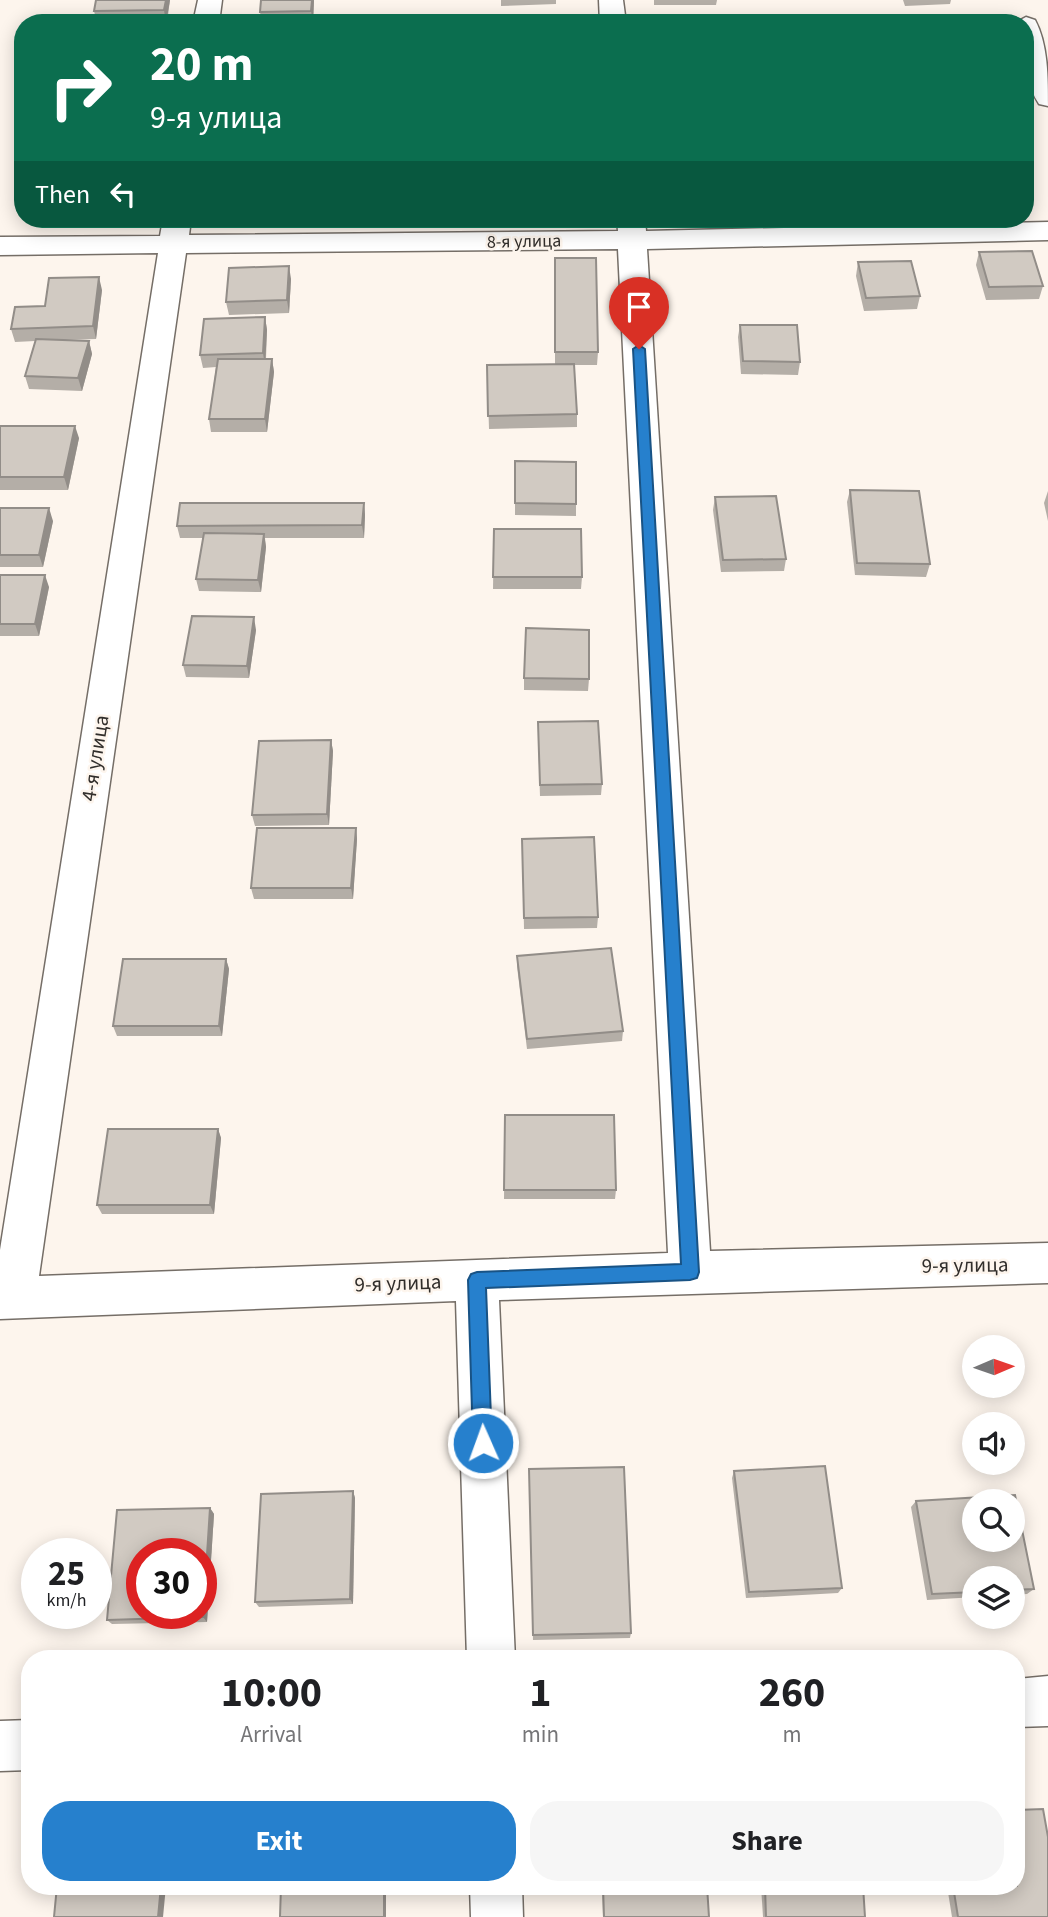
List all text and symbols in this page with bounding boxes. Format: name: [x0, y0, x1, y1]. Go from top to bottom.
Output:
text: 20 m: [150, 30, 254, 100]
icon: right: [35, 42, 126, 133]
text: 9-я улица: [150, 95, 282, 141]
icon: left: [104, 175, 142, 213]
text: Then: [35, 176, 90, 213]
street label: 8-я улица: [487, 228, 561, 255]
pin: [609, 277, 669, 349]
icon: arrive: [620, 288, 658, 326]
street label: 4-я улица: [73, 713, 117, 803]
street label: 9-я улица: [921, 1249, 1009, 1281]
street label: 9-я улица: [354, 1266, 442, 1300]
north arrow: [962, 1335, 1026, 1398]
map controls: [962, 1335, 1025, 1629]
position arrow: [446, 1406, 520, 1480]
button: sound: [962, 1412, 1025, 1475]
button: search: [962, 1489, 1025, 1552]
speed limit sign: 30: [126, 1538, 217, 1629]
text: 25: [48, 1549, 85, 1599]
button: layers: [962, 1566, 1025, 1629]
text: km/h: [47, 1588, 86, 1613]
text: 10:00: [221, 1663, 322, 1723]
text: 1: [529, 1663, 551, 1723]
text: 260: [759, 1663, 825, 1723]
text: Arrival: [240, 1718, 302, 1751]
text: min: [522, 1718, 559, 1751]
text: m: [782, 1718, 802, 1751]
button: Exit: [42, 1801, 516, 1881]
button: Share: [530, 1801, 1004, 1881]

